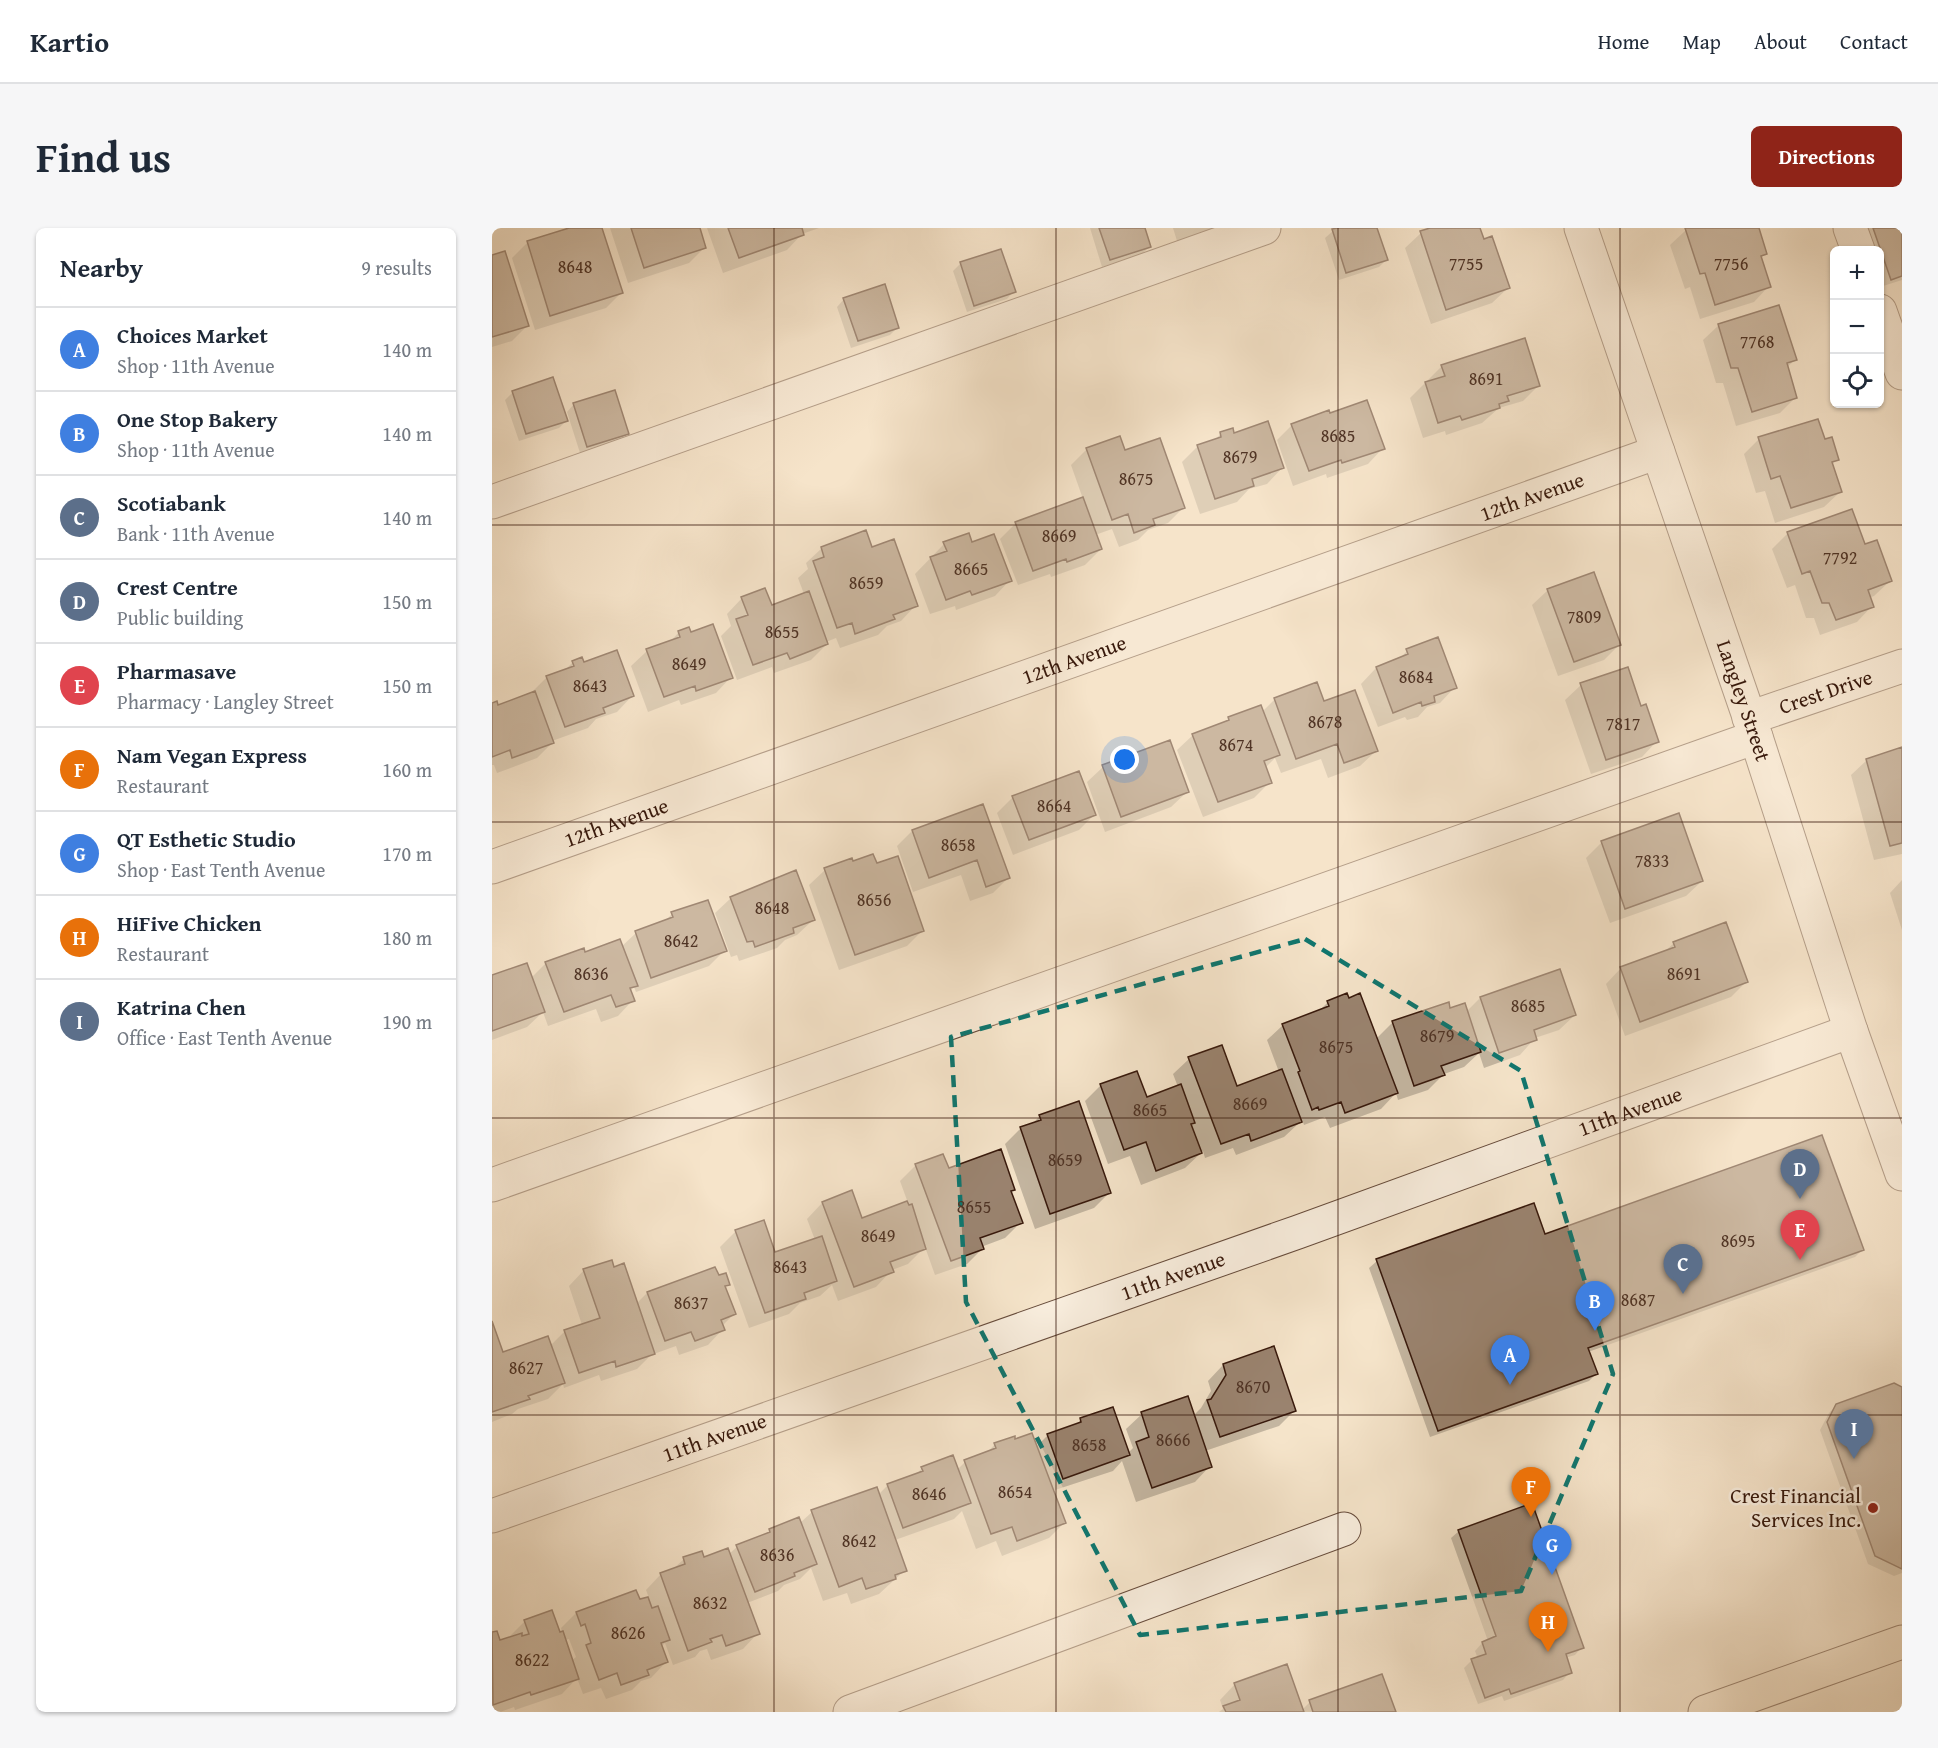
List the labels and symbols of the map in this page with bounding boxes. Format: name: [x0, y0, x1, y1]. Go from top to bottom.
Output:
house number: 7755: [1449, 250, 1483, 277]
house number: 7756: [1714, 250, 1748, 277]
house number: 8648: [558, 253, 592, 280]
house number: 7768: [1740, 328, 1774, 355]
house number: 8691: [1469, 365, 1503, 392]
house number: 8685: [1321, 422, 1355, 449]
house number: 8679: [1223, 443, 1257, 470]
street label: 12th Avenue: [1476, 463, 1588, 529]
house number: 8675: [1119, 465, 1153, 492]
house number: 8669: [1042, 522, 1076, 549]
house number: 7792: [1823, 544, 1857, 571]
house number: 8665: [954, 555, 988, 582]
house number: 8659: [849, 569, 883, 596]
house number: 7809: [1567, 603, 1601, 630]
house number: 8655: [765, 618, 799, 645]
street label: 12th Avenue: [1018, 626, 1131, 692]
street label: Langley Street: [1709, 636, 1779, 766]
house number: 8649: [672, 650, 706, 677]
street label: Crest Drive: [1775, 661, 1877, 722]
house number: 8684: [1399, 663, 1433, 690]
house number: 8643: [573, 672, 607, 699]
house number: 8678: [1308, 708, 1342, 735]
house number: 7817: [1606, 710, 1640, 737]
house number: 8674: [1219, 731, 1253, 758]
your location: [1110, 745, 1139, 774]
street label: 12th Avenue: [560, 789, 673, 855]
house number: 8664: [1037, 792, 1071, 819]
house number: 8658: [941, 831, 975, 858]
house number: 7833: [1635, 847, 1669, 874]
house number: 8656: [857, 886, 891, 913]
house number: 8648: [755, 894, 789, 921]
house number: 8642: [664, 927, 698, 954]
house number: 8636: [574, 960, 608, 987]
house number: 8691: [1667, 960, 1701, 987]
house number: 8685: [1511, 992, 1545, 1019]
house number: 8679: [1420, 1022, 1454, 1049]
house number: 8675: [1319, 1033, 1353, 1060]
street label: 11th Avenue: [1574, 1078, 1686, 1144]
house number: 8669: [1233, 1090, 1267, 1117]
house number: 8665: [1133, 1096, 1167, 1123]
house number: 8659: [1048, 1146, 1082, 1173]
pin: D: [1780, 1150, 1820, 1199]
house number: 8655: [957, 1193, 991, 1220]
pin: E: [1780, 1210, 1820, 1260]
house number: 8649: [861, 1222, 895, 1249]
house number: 8695: [1721, 1227, 1755, 1254]
street label: 11th Avenue: [1116, 1243, 1229, 1308]
pin: C: [1664, 1244, 1702, 1294]
house number: 8643: [773, 1253, 807, 1280]
pin: B: [1576, 1282, 1614, 1331]
house number: 8687: [1621, 1286, 1655, 1313]
house number: 8637: [674, 1289, 708, 1316]
pin: A: [1490, 1336, 1530, 1385]
house number: 8627: [509, 1354, 543, 1381]
house number: 8670: [1236, 1373, 1271, 1400]
street label: 11th Avenue: [658, 1404, 771, 1470]
pin: I: [1834, 1410, 1874, 1459]
house number: 8666: [1156, 1426, 1190, 1453]
house number: 8658: [1072, 1431, 1106, 1458]
pin: F: [1512, 1468, 1550, 1517]
house number: 8654: [998, 1478, 1032, 1505]
house number: 8646: [912, 1480, 946, 1507]
place label: Crest Financial Services Inc.: [1730, 1480, 1861, 1535]
marker: Crest Financial Services Inc.: [1866, 1501, 1880, 1515]
pin: G: [1532, 1526, 1572, 1575]
house number: 8642: [842, 1527, 876, 1554]
house number: 8636: [760, 1541, 794, 1568]
house number: 8632: [693, 1589, 727, 1616]
pin: H: [1528, 1602, 1568, 1652]
house number: 8626: [611, 1619, 645, 1646]
house number: 8622: [515, 1646, 549, 1673]

